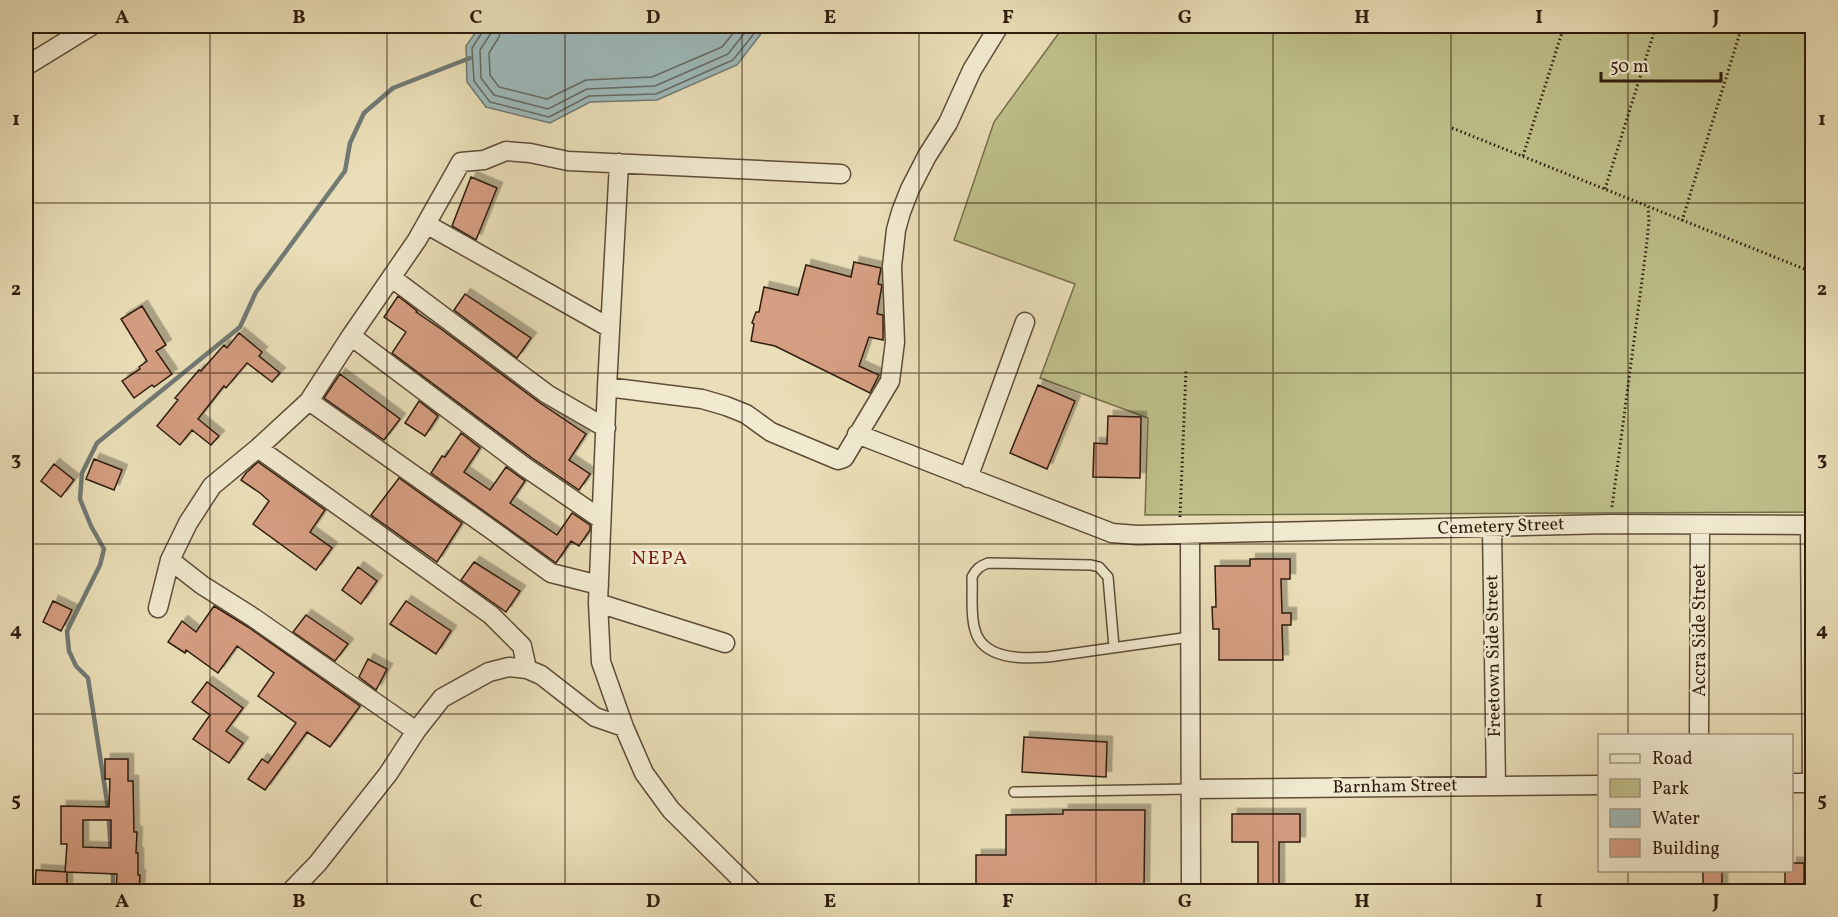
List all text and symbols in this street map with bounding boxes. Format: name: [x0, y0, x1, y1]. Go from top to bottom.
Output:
text: A: [115, 4, 129, 32]
text: B: [292, 4, 306, 32]
text: C: [470, 4, 483, 32]
text: D: [646, 4, 660, 32]
text: E: [824, 4, 836, 32]
text: F: [1002, 4, 1014, 32]
text: G: [1178, 4, 1192, 32]
text: H: [1354, 4, 1370, 32]
text: I: [1535, 4, 1543, 32]
text: J: [1711, 4, 1720, 32]
scale bar: [1601, 45, 1721, 83]
text: 50 m: [1610, 55, 1649, 80]
text: 1: [12, 106, 20, 134]
text: 1: [1818, 106, 1826, 134]
text: 2: [11, 276, 21, 304]
text: 2: [1817, 276, 1827, 304]
text: 3: [11, 446, 21, 474]
text: 3: [1817, 446, 1827, 474]
street label: Cemetery Street: [1437, 512, 1565, 542]
district label: NEPA: [631, 545, 689, 573]
street label: Accra Side Street: [1688, 563, 1713, 697]
street label: Freetown Side Street: [1480, 574, 1508, 738]
text: 4: [10, 617, 22, 645]
text: 4: [1816, 617, 1828, 645]
legend: [1598, 734, 1793, 872]
text: Road: [1652, 747, 1693, 772]
street label: Barnham Street: [1332, 773, 1458, 801]
text: Park: [1652, 777, 1689, 802]
text: 5: [11, 787, 21, 815]
text: 5: [1817, 787, 1827, 815]
text: Water: [1652, 807, 1700, 832]
text: Building: [1652, 837, 1720, 862]
text: A: [115, 888, 129, 916]
text: B: [292, 888, 306, 916]
text: C: [470, 888, 483, 916]
text: D: [646, 888, 660, 916]
text: E: [824, 888, 836, 916]
text: F: [1002, 888, 1014, 916]
text: G: [1178, 888, 1192, 916]
text: H: [1354, 888, 1370, 916]
text: I: [1535, 888, 1543, 916]
text: J: [1711, 888, 1720, 916]

